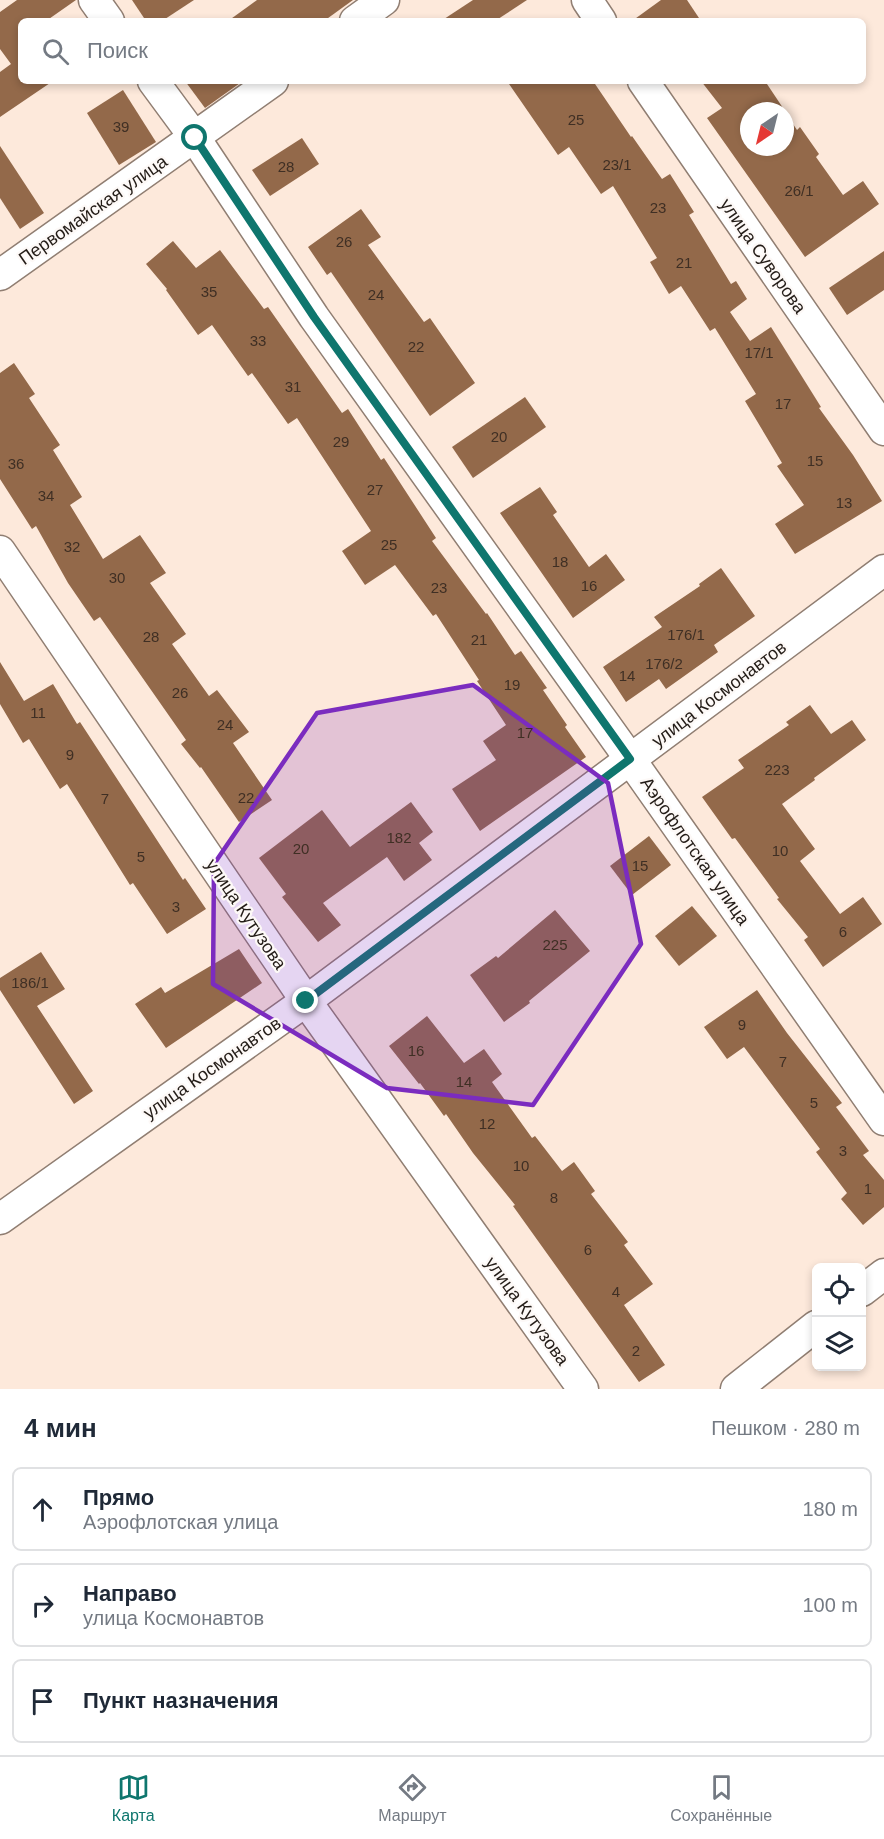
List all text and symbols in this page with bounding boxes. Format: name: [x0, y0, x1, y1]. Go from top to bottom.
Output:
search box: [18, 18, 866, 84]
icon: search: [39, 35, 72, 68]
text: Поиск: [87, 38, 148, 63]
north arrow: [740, 102, 794, 156]
house number: 25: [568, 111, 584, 128]
house number: 39: [113, 118, 129, 135]
route start: [181, 124, 207, 150]
street label: Первомайская улица: [15, 151, 172, 269]
house number: 23/1: [602, 156, 632, 173]
house number: 28: [278, 158, 294, 175]
house number: 26/1: [784, 182, 814, 199]
street label: улица Суворова: [716, 195, 811, 318]
house number: 23: [650, 199, 666, 216]
house number: 26: [336, 233, 352, 250]
house number: 21: [676, 254, 692, 271]
house number: 35: [201, 283, 217, 300]
house number: 24: [368, 286, 384, 303]
house number: 33: [250, 332, 266, 349]
house number: 22: [408, 338, 424, 355]
house number: 17/1: [744, 344, 774, 361]
house number: 31: [285, 378, 301, 395]
house number: 17: [775, 395, 791, 412]
house number: 20: [491, 428, 507, 445]
house number: 29: [333, 433, 349, 450]
house number: 15: [807, 452, 823, 469]
house number: 36: [8, 455, 24, 472]
house number: 27: [367, 481, 383, 498]
house number: 34: [38, 487, 54, 504]
house number: 13: [836, 494, 852, 511]
house number: 25: [381, 536, 397, 553]
house number: 32: [64, 538, 80, 555]
house number: 18: [552, 553, 568, 570]
house number: 30: [109, 569, 125, 586]
house number: 16: [581, 577, 597, 594]
house number: 23: [431, 579, 447, 596]
house number: 176/1: [667, 626, 705, 643]
house number: 28: [143, 628, 159, 645]
house number: 21: [471, 631, 487, 648]
street label: улица Космонавтов: [648, 637, 790, 751]
house number: 176/2: [645, 655, 683, 672]
house number: 14: [619, 667, 635, 684]
house number: 19: [504, 676, 520, 693]
house number: 26: [172, 684, 188, 701]
house number: 11: [30, 704, 46, 721]
house number: 24: [217, 716, 233, 733]
house number: 17: [517, 724, 533, 741]
house number: 9: [66, 746, 74, 763]
house number: 223: [764, 761, 790, 778]
street label: Аэрофлотская улица: [636, 773, 754, 930]
house number: 22: [238, 789, 254, 806]
house number: 7: [101, 790, 109, 807]
house number: 182: [386, 829, 412, 846]
house number: 20: [293, 840, 309, 857]
house number: 10: [772, 842, 788, 859]
house number: 5: [137, 848, 145, 865]
street label: улица Кутузова: [202, 855, 291, 974]
house number: 15: [632, 857, 648, 874]
house number: 3: [172, 898, 180, 915]
house number: 6: [839, 923, 847, 940]
house number: 225: [542, 936, 568, 953]
house number: 186/1: [11, 974, 49, 991]
route end: [292, 987, 318, 1013]
street label: улица Космонавтов: [139, 1013, 285, 1123]
house number: 9: [738, 1016, 746, 1033]
house number: 16: [408, 1042, 424, 1059]
house number: 7: [779, 1053, 787, 1070]
house number: 14: [456, 1073, 472, 1090]
house number: 5: [810, 1094, 818, 1111]
house number: 12: [479, 1115, 495, 1132]
house number: 3: [839, 1142, 847, 1159]
house number: 10: [513, 1157, 529, 1174]
house number: 1: [864, 1180, 872, 1197]
house number: 8: [550, 1189, 558, 1206]
house number: 6: [584, 1241, 592, 1258]
street label: улица Кутузова: [481, 1253, 574, 1370]
map controls: [812, 1263, 866, 1371]
button: locate: [812, 1263, 866, 1317]
house number: 4: [612, 1283, 620, 1300]
button: layers: [812, 1317, 866, 1371]
house number: 2: [632, 1342, 640, 1359]
text: 4 мин: [24, 1413, 97, 1443]
text: Пешком · 280 m: [711, 1417, 860, 1439]
text: Прямо: [83, 1485, 154, 1510]
icon: ahead: [26, 1493, 59, 1526]
text: 180 m: [802, 1498, 858, 1520]
text: Аэрофлотская улица: [83, 1511, 278, 1533]
text: Направо: [83, 1581, 177, 1606]
icon: right: [26, 1589, 59, 1622]
text: 100 m: [802, 1594, 858, 1616]
text: улица Космонавтов: [83, 1607, 264, 1629]
icon: arrive: [26, 1685, 59, 1718]
text: Пункт назначения: [83, 1688, 279, 1713]
tab: Карта: [112, 1771, 155, 1825]
tab: Маршрут: [378, 1771, 447, 1825]
tab: Сохранённые: [670, 1771, 772, 1825]

